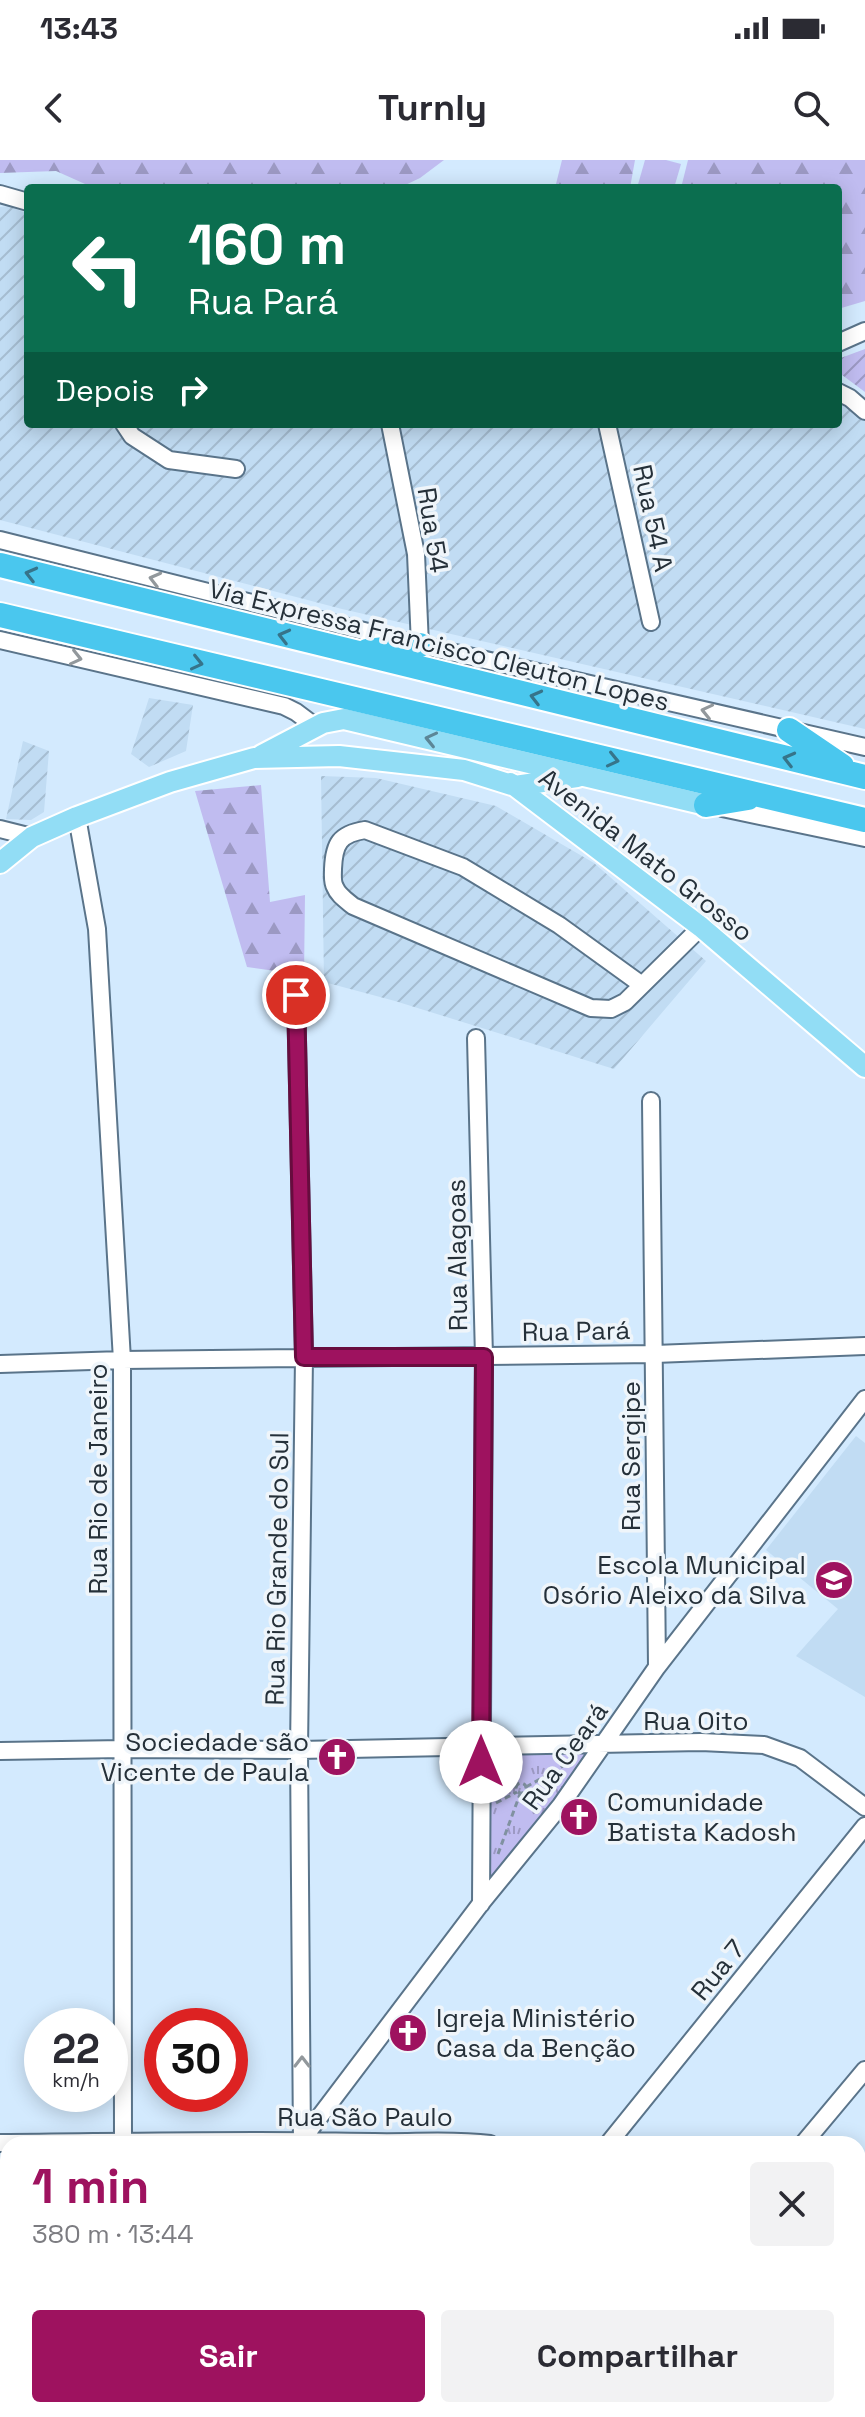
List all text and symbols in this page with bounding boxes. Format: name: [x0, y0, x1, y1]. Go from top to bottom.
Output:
text: 13:43: [40, 9, 118, 48]
text: Turnly: [378, 85, 487, 131]
icon: back: [32, 86, 76, 130]
icon: search: [789, 86, 833, 130]
text: 160 m: [188, 209, 346, 280]
icon: left: [56, 216, 160, 320]
text: Rua Pará: [188, 279, 338, 325]
icon: right: [171, 368, 215, 412]
text: Depois: [56, 371, 155, 410]
street label: Rua 54 A: [625, 461, 681, 575]
street label: Rua 54: [409, 485, 457, 575]
one-way arrow: [25, 566, 39, 583]
one-way arrow: [148, 571, 162, 588]
street label: Via Expressa Francisco Cleuton Lopes: [205, 571, 673, 719]
one-way arrow: [277, 628, 291, 645]
one-way arrow: [69, 648, 82, 665]
one-way arrow: [189, 653, 203, 670]
one-way arrow: [530, 690, 544, 707]
one-way arrow: [701, 703, 714, 720]
one-way arrow: [424, 731, 438, 748]
one-way arrow: [606, 751, 620, 768]
one-way arrow: [783, 751, 797, 768]
street label: Avenida Mato Grosso: [532, 761, 760, 949]
pin: [262, 961, 330, 1029]
icon: arrive: [274, 973, 318, 1017]
street label: Rua Alagoas: [439, 1179, 475, 1331]
street label: Rua Pará: [521, 1313, 631, 1349]
street label: Rua Rio de Janeiro: [81, 1363, 115, 1595]
street label: Rua Sergipe: [614, 1381, 648, 1531]
street label: Rua Rio Grande do Sul: [258, 1432, 296, 1706]
place label: Escola Municipal Osório Aleixo da Silva: [543, 1548, 806, 1612]
school or university icon: Escola Municipal Osório Aleixo da Silva: [813, 1559, 855, 1601]
street label: Rua Ceará: [514, 1695, 616, 1817]
street label: Rua Oito: [643, 1704, 749, 1738]
position arrow: [439, 1720, 523, 1804]
place label: Sociedade são Vicente de Paula: [100, 1725, 309, 1789]
church icon: Sociedade são Vicente de Paula: [316, 1736, 358, 1778]
place label: Comunidade Batista Kadosh: [607, 1785, 796, 1849]
church icon: Comunidade Batista Kadosh: [558, 1796, 600, 1838]
street label: Rua 7: [683, 1933, 753, 2007]
place label: Igreja Ministério Casa da Benção: [436, 2001, 636, 2065]
speed limit sign: 30: [144, 2008, 248, 2112]
church icon: Igreja Ministério Casa da Benção: [387, 2012, 429, 2054]
text: 22: [52, 2024, 100, 2075]
one-way arrow: [293, 2055, 311, 2068]
text: km/h: [52, 2067, 100, 2093]
street label: Rua São Paulo: [277, 2100, 453, 2134]
text: 1 min: [32, 2156, 149, 2217]
button: close: [750, 2162, 834, 2246]
text: 380 m · 13:44: [32, 2217, 194, 2251]
button: Sair: [32, 2310, 425, 2402]
button: Compartilhar: [441, 2310, 834, 2402]

